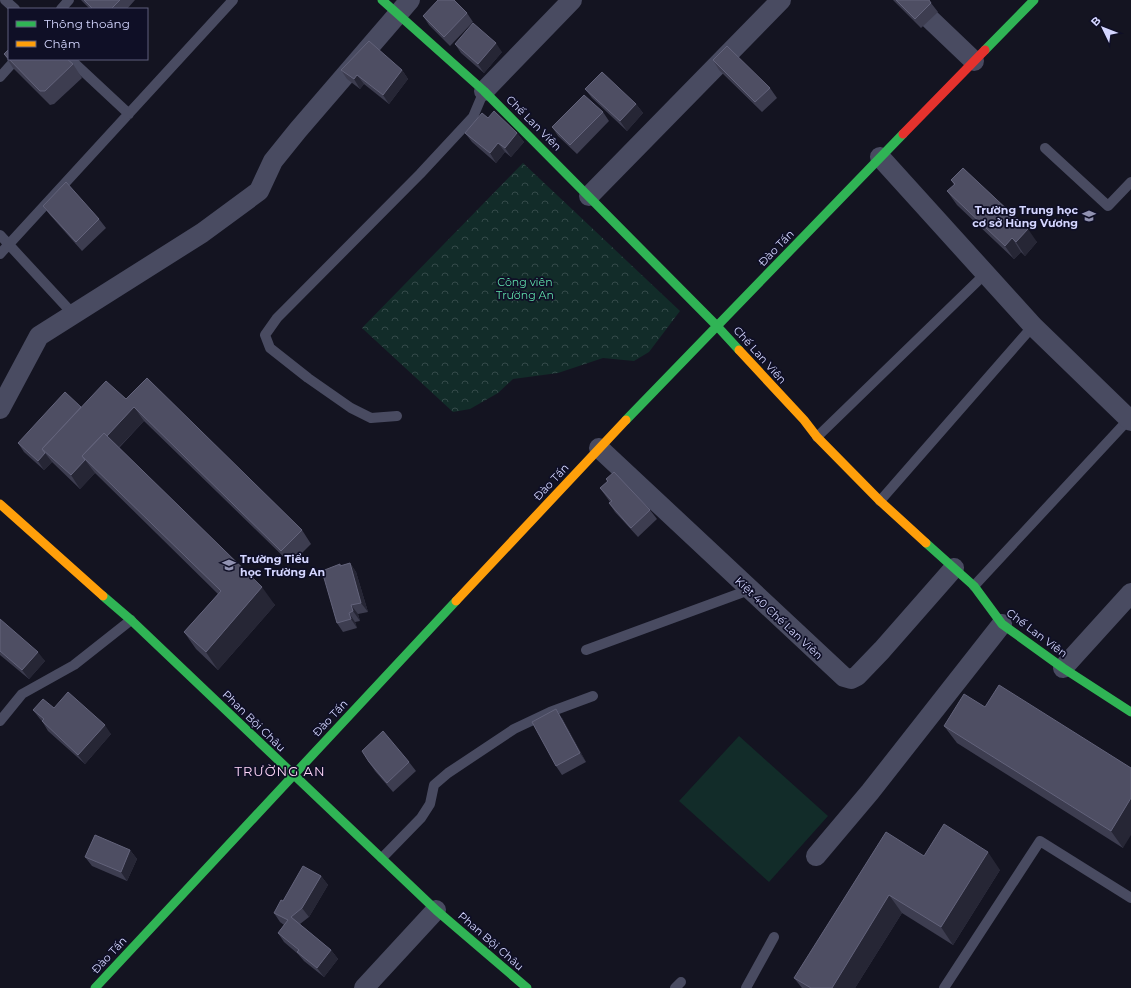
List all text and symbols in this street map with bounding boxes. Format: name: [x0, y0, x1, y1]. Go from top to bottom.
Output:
legend: [8, 8, 148, 60]
north arrow: [1083, 8, 1123, 48]
text: B: [1088, 13, 1104, 29]
text: Thông thoáng: [44, 16, 130, 31]
text: Chậm: [44, 36, 80, 51]
street label: Chế Lan Viên: [503, 92, 565, 154]
place label: Trường Trung học cơ sở Hùng Vương: [972, 203, 1078, 230]
school or university icon: Trường Trung học cơ sở Hùng Vương: [1081, 208, 1097, 224]
street label: Đào Tấn: [755, 227, 797, 269]
park label: Công viên Trường An: [496, 275, 554, 302]
street label: Chế Lan Viên: [731, 323, 789, 387]
street label: Đào Tấn: [530, 461, 572, 503]
place label: Trường Tiểu học Trường An: [240, 552, 325, 579]
school or university icon: Trường Tiểu học Trường An: [221, 557, 237, 573]
street label: Kiệt 40 Chế Lan Viên: [732, 574, 826, 662]
street label: Chế Lan Viên: [1004, 606, 1070, 660]
street label: Phan Bội Châu: [220, 687, 288, 755]
street label: Đào Tấn: [309, 697, 351, 739]
district label: TRƯỜNG AN: [234, 763, 326, 779]
street label: Phan Bội Châu: [455, 909, 527, 973]
street label: Đào Tấn: [88, 934, 130, 976]

